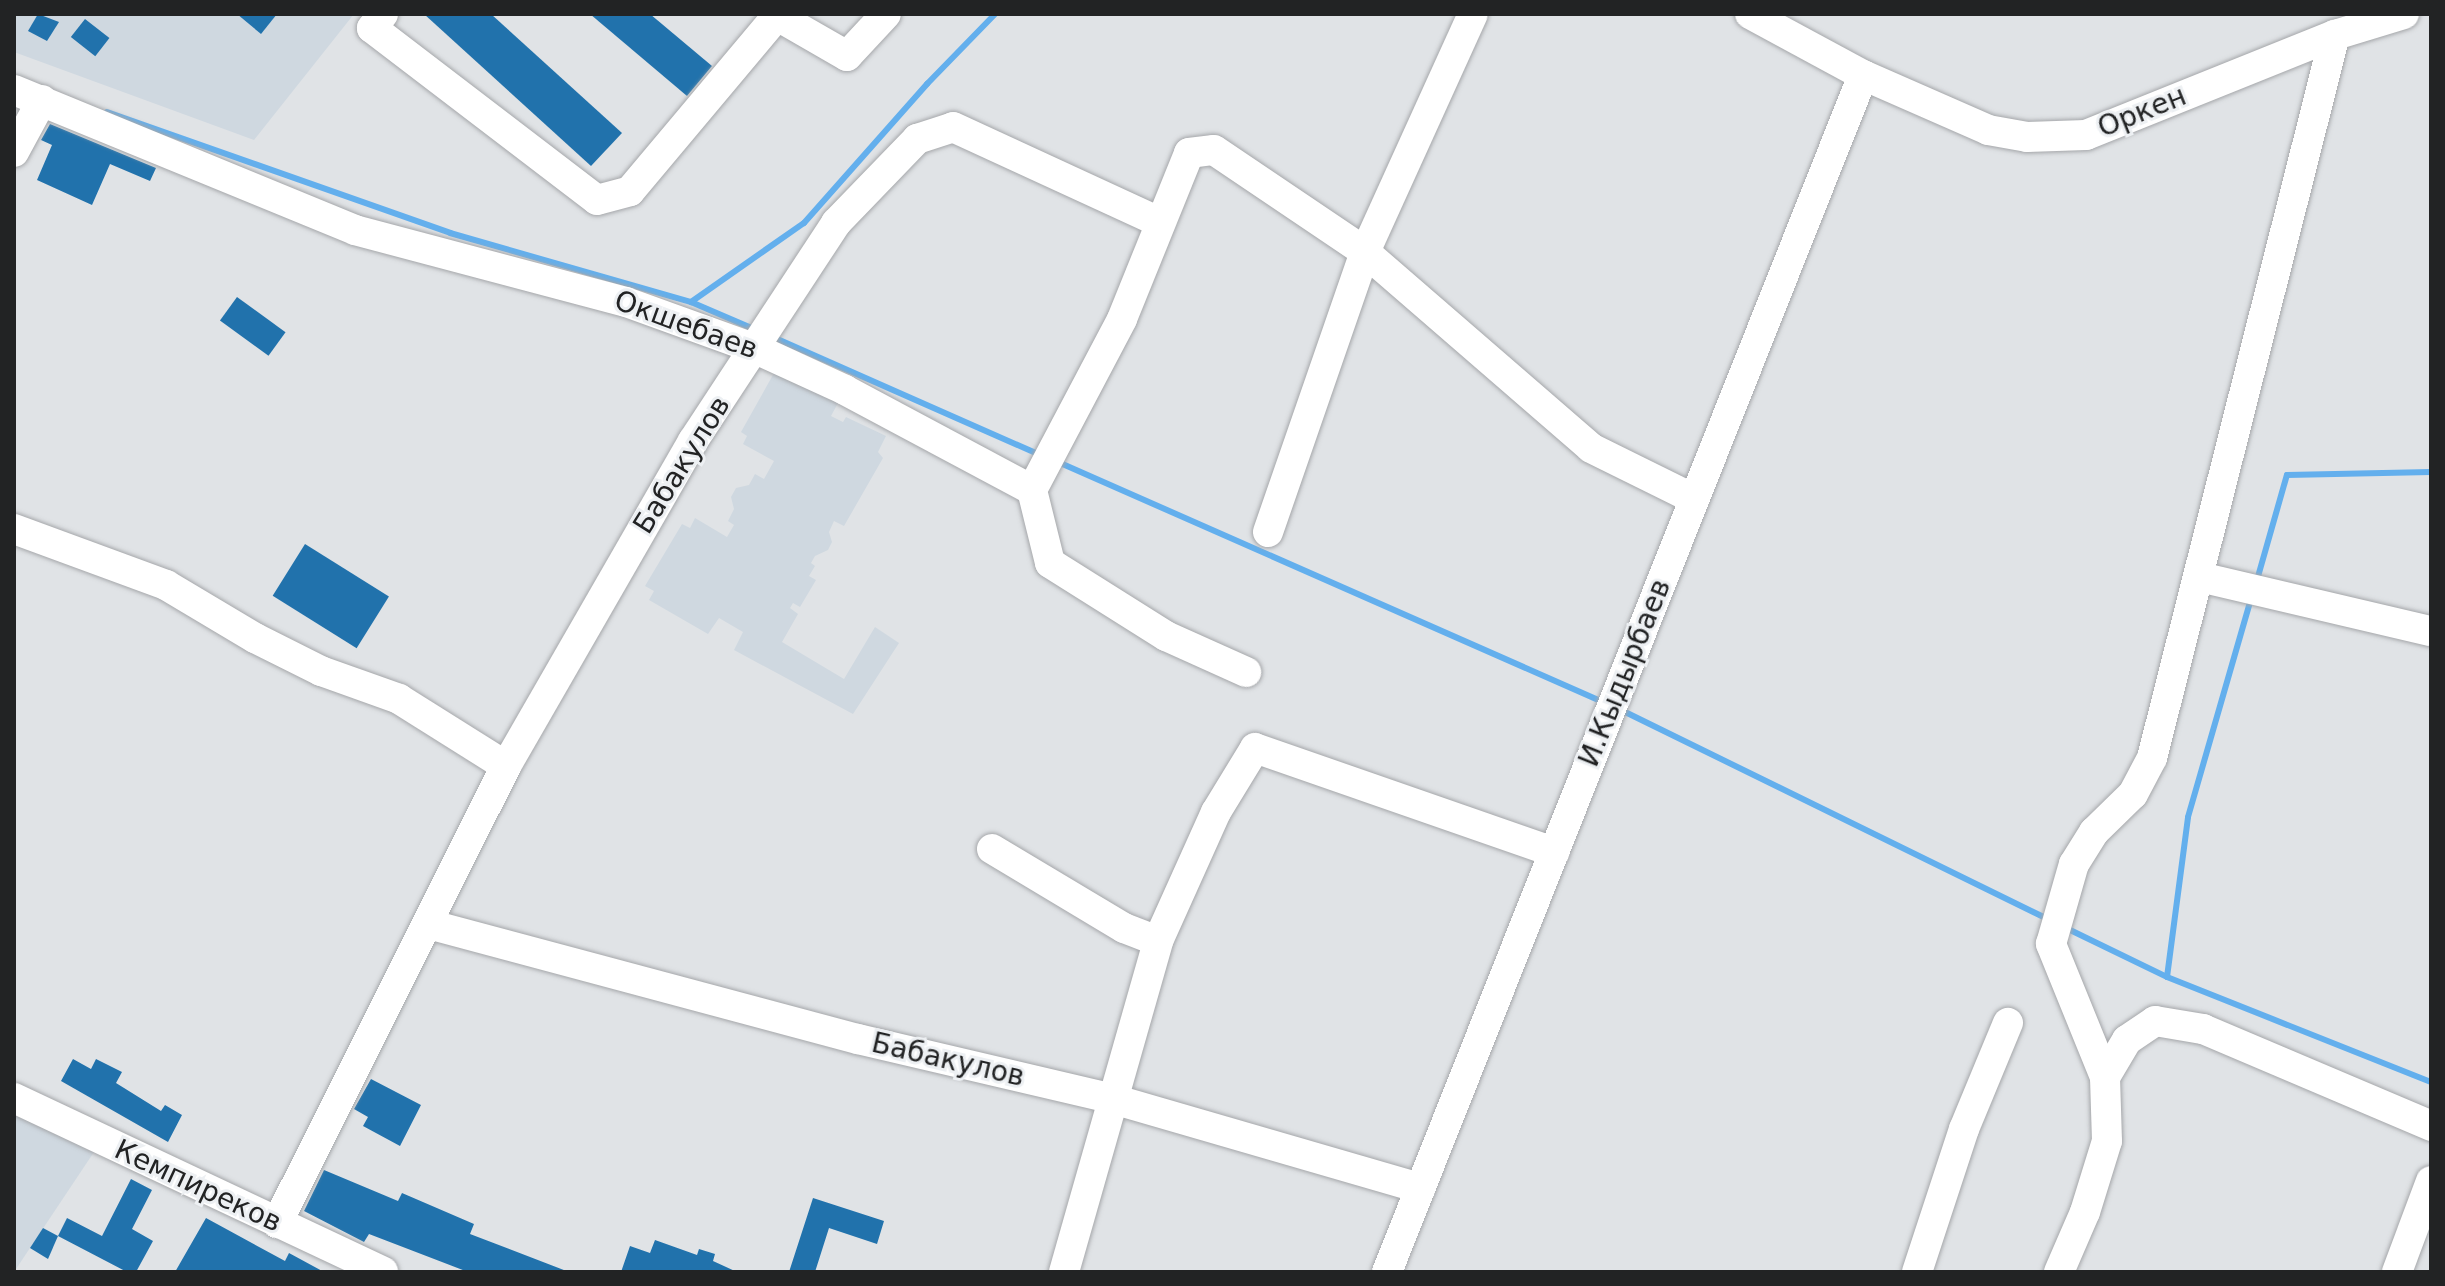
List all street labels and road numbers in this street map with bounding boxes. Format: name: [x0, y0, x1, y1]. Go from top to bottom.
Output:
street label: Оркен: [2093, 79, 2191, 145]
street label: Окшебаев: [610, 284, 762, 366]
street label: Бабакулов: [626, 390, 738, 540]
street label: И.Кыдырбаев: [1572, 574, 1678, 772]
street label: Бабакулов: [868, 1026, 1028, 1094]
street label: Кемпиреков: [109, 1133, 287, 1239]

